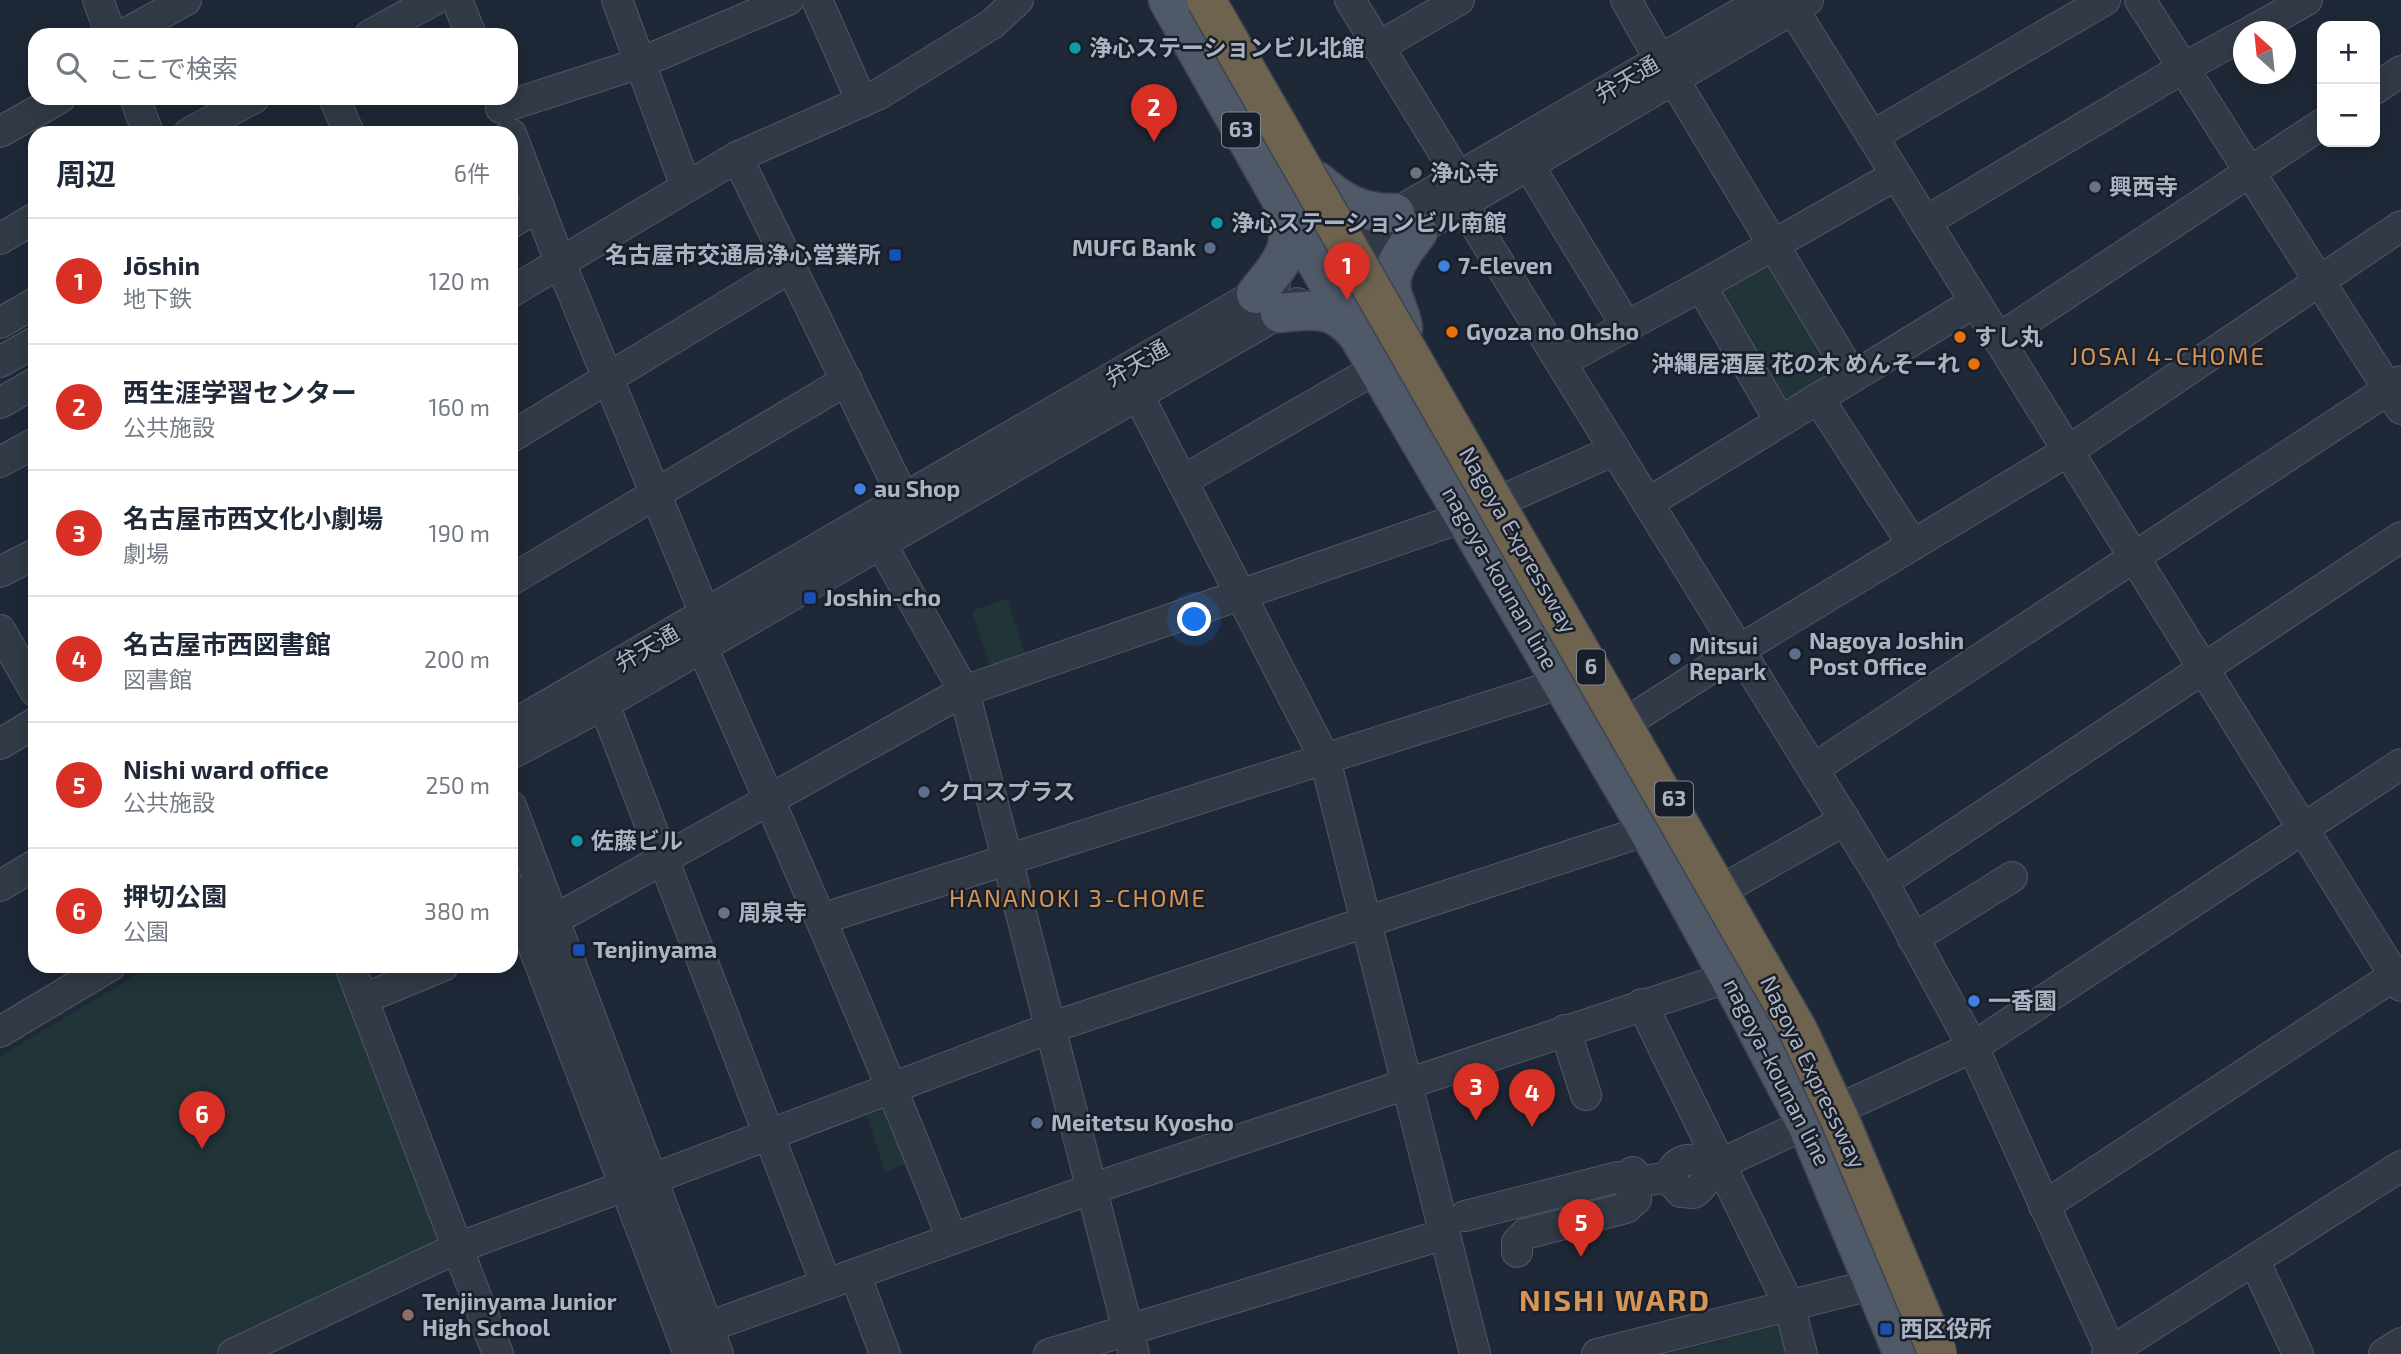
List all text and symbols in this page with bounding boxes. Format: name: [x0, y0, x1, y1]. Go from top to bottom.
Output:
north arrow: [2233, 21, 2296, 84]
map controls: [2317, 21, 2380, 147]
button: +: [2317, 21, 2380, 84]
search box: [28, 28, 518, 105]
place label: 浄心ステーションビル北館: [1089, 33, 1365, 61]
marker: 浄心ステーションビル北館: [1067, 40, 1083, 56]
icon: search: [52, 48, 90, 86]
street label: 弁天通: [1590, 49, 1663, 108]
text: ここで検索: [108, 52, 238, 83]
pin: 2: [1131, 84, 1177, 142]
button: −: [2317, 84, 2380, 147]
road number: 63: [1222, 113, 1260, 148]
text: 周辺: [56, 155, 116, 191]
place label: 浄心寺: [1430, 158, 1499, 186]
text: 6件: [454, 159, 490, 187]
marker: 浄心寺: [1408, 165, 1424, 181]
place label: 興西寺: [2109, 172, 2178, 200]
marker: 興西寺: [2087, 179, 2103, 195]
place label: 浄心ステーションビル南館: [1231, 208, 1507, 236]
marker: 浄心ステーションビル南館: [1209, 215, 1225, 231]
place label: MUFG Bank: [1072, 233, 1196, 261]
place label: 名古屋市交通局浄心営業所: [605, 240, 881, 268]
marker: MUFG Bank: [1202, 240, 1218, 256]
pin: 1: [1324, 242, 1370, 300]
marker: 名古屋市交通局浄心営業所: [887, 247, 903, 263]
text: Jōshin: [123, 249, 200, 280]
place label: 7-Eleven: [1458, 251, 1553, 279]
marker: 7-Eleven: [1436, 258, 1452, 274]
text: 1: [74, 267, 84, 295]
text: 120 m: [429, 267, 490, 295]
text: 地下鉄: [123, 284, 192, 312]
place label: Gyoza no Ohsho: [1466, 317, 1639, 345]
place label: すし丸: [1974, 322, 2043, 350]
marker: Gyoza no Ohsho: [1444, 324, 1460, 340]
marker: すし丸: [1952, 329, 1968, 345]
street label: 弁天通: [1100, 333, 1173, 392]
district label: JOSAI 4-CHOME: [2070, 341, 2266, 370]
place label: 沖縄居酒屋 花の木 めんそーれ: [1651, 349, 1960, 377]
marker: 沖縄居酒屋 花の木 めんそーれ: [1966, 356, 1982, 372]
text: 西生涯学習センター: [123, 376, 357, 407]
text: 2: [72, 393, 86, 421]
text: 160 m: [429, 393, 490, 421]
text: 公共施設: [123, 413, 215, 441]
street label: Nagoya Expressway: [1454, 441, 1584, 638]
place label: au Shop: [874, 474, 960, 502]
marker: au Shop: [852, 481, 868, 497]
street label: nagoya-kounan line: [1437, 481, 1565, 674]
text: 名古屋市西文化小劇場: [123, 502, 383, 533]
text: 3: [72, 519, 86, 547]
text: 190 m: [429, 519, 490, 547]
text: 劇場: [123, 539, 169, 567]
place label: Joshin-cho: [824, 583, 941, 611]
marker: Joshin-cho: [802, 590, 818, 606]
your location: [1177, 602, 1211, 636]
street label: 弁天通: [610, 618, 683, 677]
place label: Nagoya Joshin Post Office: [1809, 626, 1964, 680]
text: 名古屋市西図書館: [123, 628, 331, 659]
place label: Mitsui Repark: [1689, 631, 1766, 685]
text: 4: [72, 645, 86, 673]
text: 200 m: [424, 645, 490, 673]
marker: Nagoya Joshin Post Office: [1787, 646, 1803, 662]
road number: 6: [1577, 650, 1605, 684]
marker: Mitsui Repark: [1667, 651, 1683, 667]
text: 図書館: [123, 665, 192, 693]
text: Nishi ward office: [123, 753, 329, 784]
text: 5: [73, 771, 85, 799]
text: 250 m: [426, 771, 490, 799]
place label: クロスプラス: [938, 777, 1076, 805]
road number: 63: [1655, 782, 1693, 816]
marker: クロスプラス: [916, 784, 932, 800]
text: 公共施設: [123, 788, 215, 816]
place label: 佐藤ビル: [591, 826, 683, 854]
marker: 佐藤ビル: [569, 833, 585, 849]
text: 押切公園: [123, 880, 227, 911]
district label: HANANOKI 3-CHOME: [949, 883, 1207, 912]
text: 6: [72, 897, 86, 925]
text: 380 m: [424, 897, 490, 925]
place label: 周泉寺: [738, 898, 807, 926]
marker: 周泉寺: [716, 905, 732, 921]
text: 公園: [123, 917, 169, 945]
place label: Tenjinyama: [593, 935, 717, 963]
marker: Tenjinyama: [571, 942, 587, 958]
street label: Nagoya Expressway: [1755, 971, 1873, 1173]
street label: nagoya-kounan line: [1718, 973, 1837, 1170]
place label: 一香園: [1988, 986, 2057, 1014]
marker: 一香園: [1966, 993, 1982, 1009]
pin: 3: [1453, 1063, 1499, 1121]
pin: 4: [1509, 1069, 1555, 1127]
pin: 6: [179, 1091, 225, 1149]
place label: Meitetsu Kyosho: [1051, 1108, 1234, 1136]
marker: Meitetsu Kyosho: [1029, 1115, 1045, 1131]
pin: 5: [1558, 1199, 1604, 1257]
district label: NISHI WARD: [1519, 1281, 1711, 1317]
place label: Tenjinyama Junior High School: [422, 1287, 617, 1341]
marker: Tenjinyama Junior High School: [400, 1307, 416, 1323]
place label: 西区役所: [1900, 1314, 1992, 1342]
marker: 西区役所: [1878, 1321, 1894, 1337]

